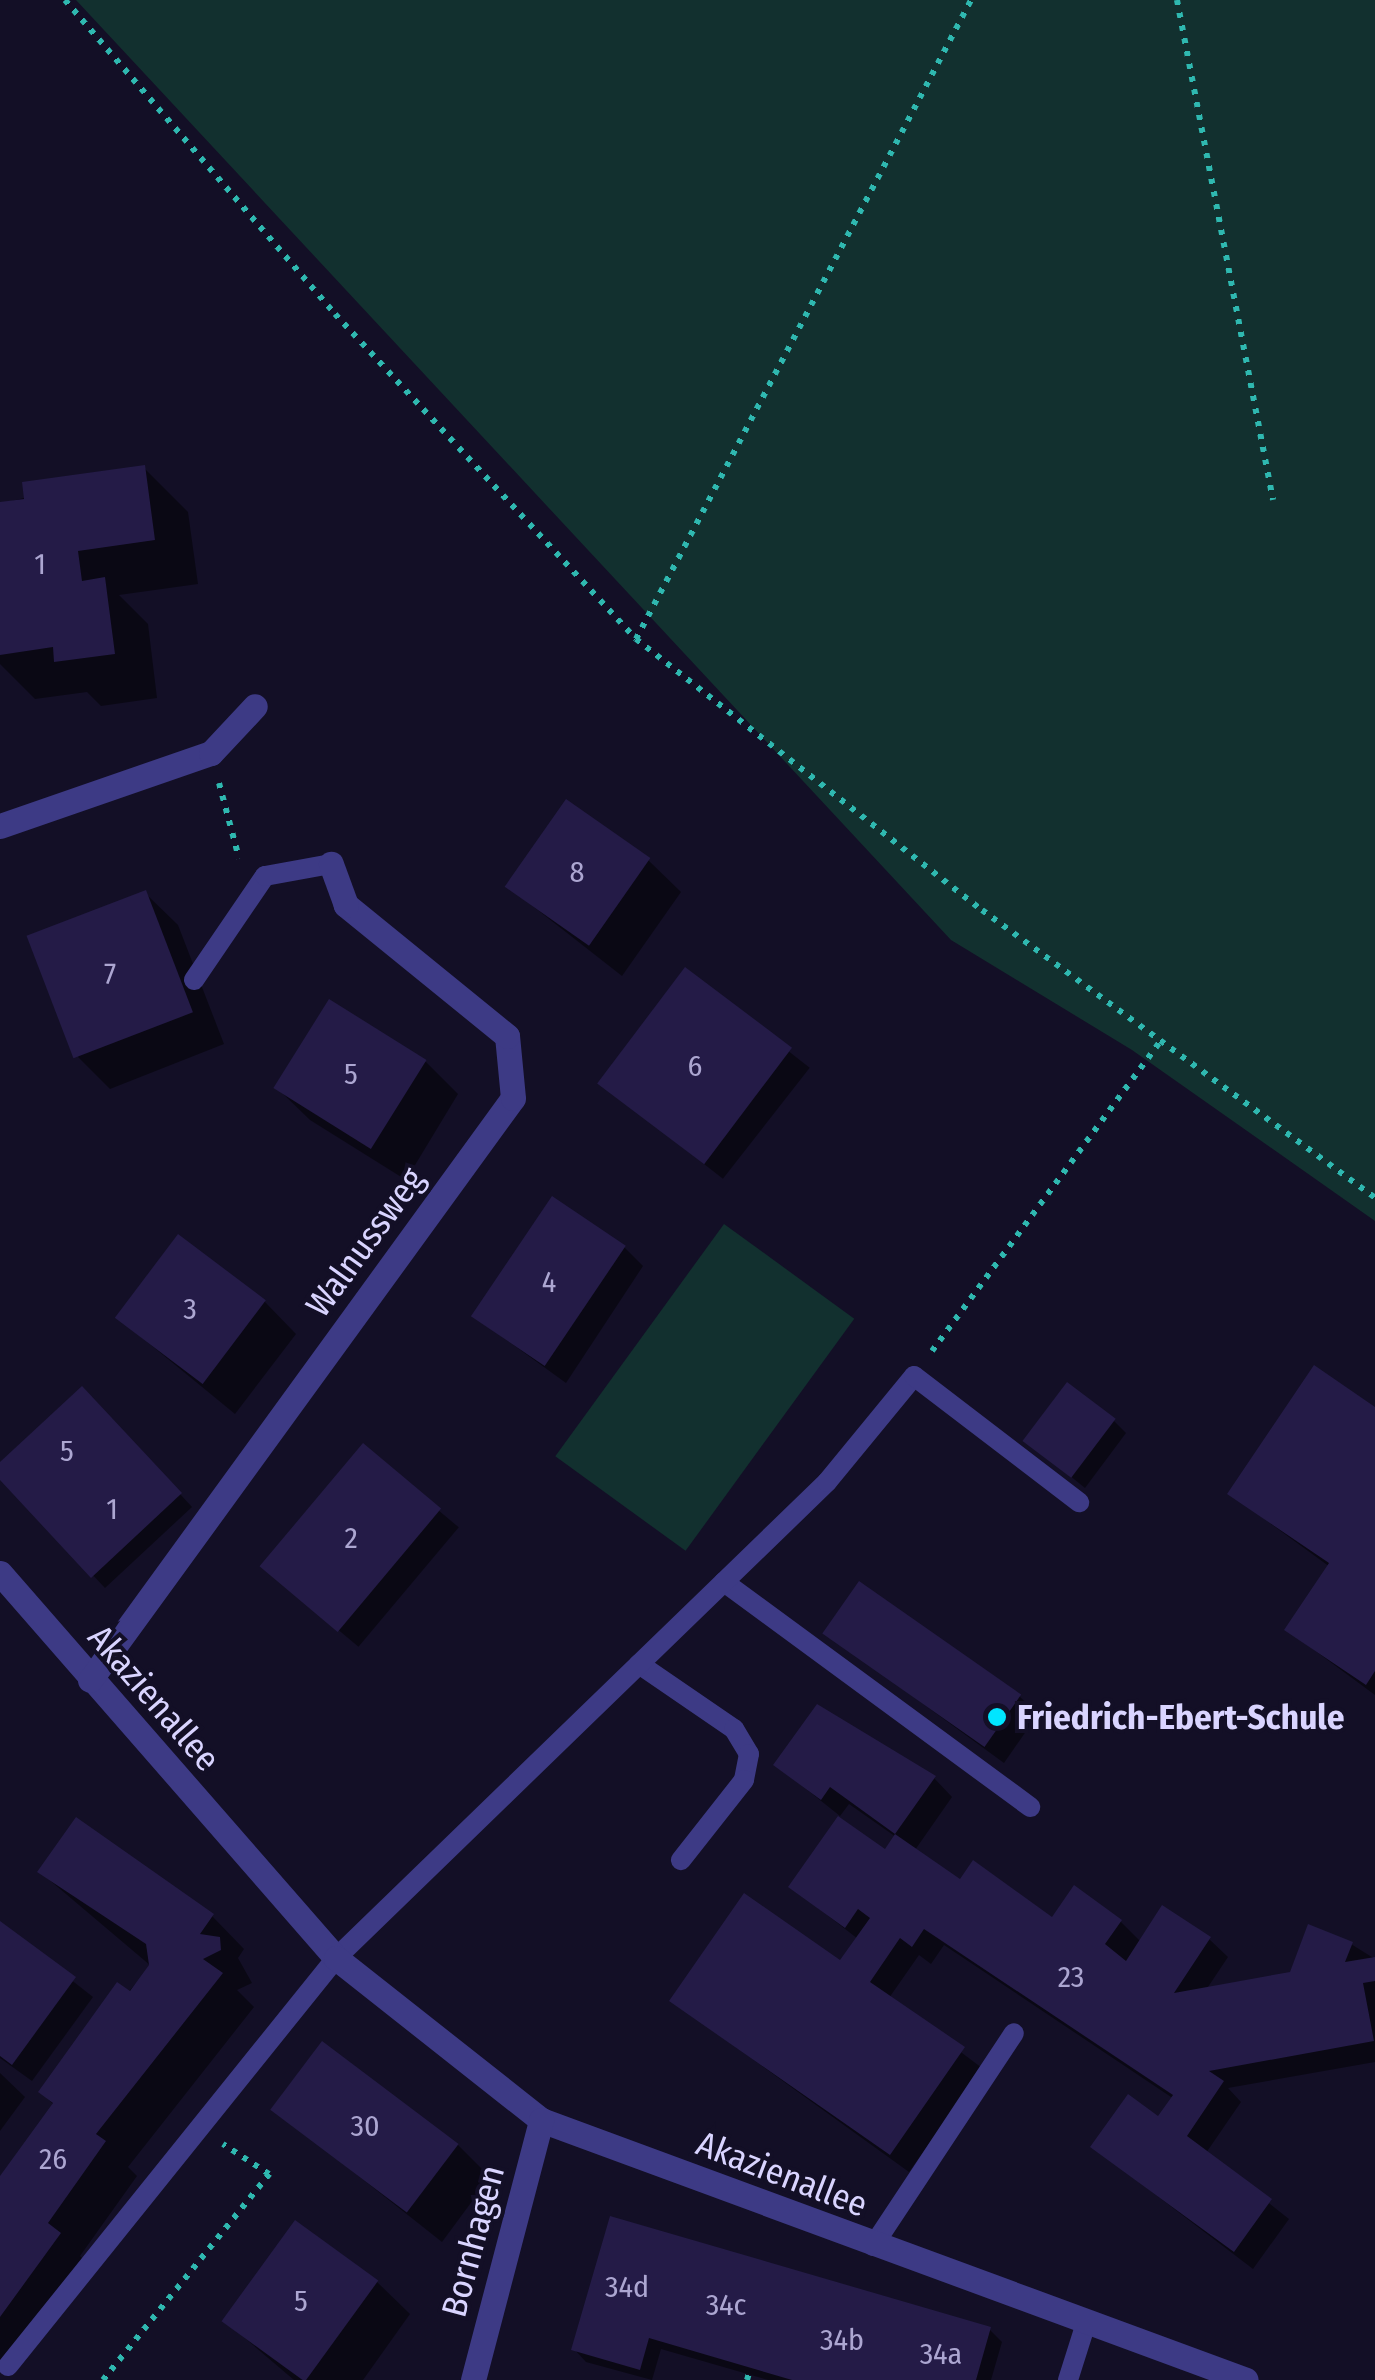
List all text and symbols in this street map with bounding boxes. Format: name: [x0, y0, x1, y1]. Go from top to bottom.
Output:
house number: 1: [34, 546, 46, 582]
house number: 8: [570, 854, 584, 890]
house number: 7: [104, 956, 116, 992]
house number: 6: [688, 1048, 702, 1084]
house number: 5: [344, 1056, 358, 1092]
street label: Walnussweg: [297, 1159, 433, 1325]
house number: 4: [542, 1264, 556, 1300]
house number: 3: [183, 1291, 197, 1327]
house number: 5: [60, 1433, 74, 1469]
house number: 1: [106, 1491, 118, 1527]
house number: 2: [344, 1520, 358, 1556]
street label: Akazienallee: [79, 1617, 229, 1779]
place label: Friedrich-Ebert-Schule: [1017, 1696, 1344, 1738]
marker: Friedrich-Ebert-Schule: [986, 1706, 1008, 1728]
house number: 23: [1058, 1959, 1084, 1995]
house number: 30: [350, 2108, 380, 2144]
street label: Akazienallee: [691, 2122, 873, 2226]
house number: 26: [39, 2141, 67, 2177]
street label: Bornhagen: [433, 2161, 513, 2321]
house number: 34d: [605, 2269, 649, 2305]
house number: 5: [294, 2283, 308, 2319]
house number: 34c: [706, 2287, 746, 2323]
house number: 34b: [820, 2322, 864, 2358]
house number: 34a: [920, 2336, 962, 2372]

